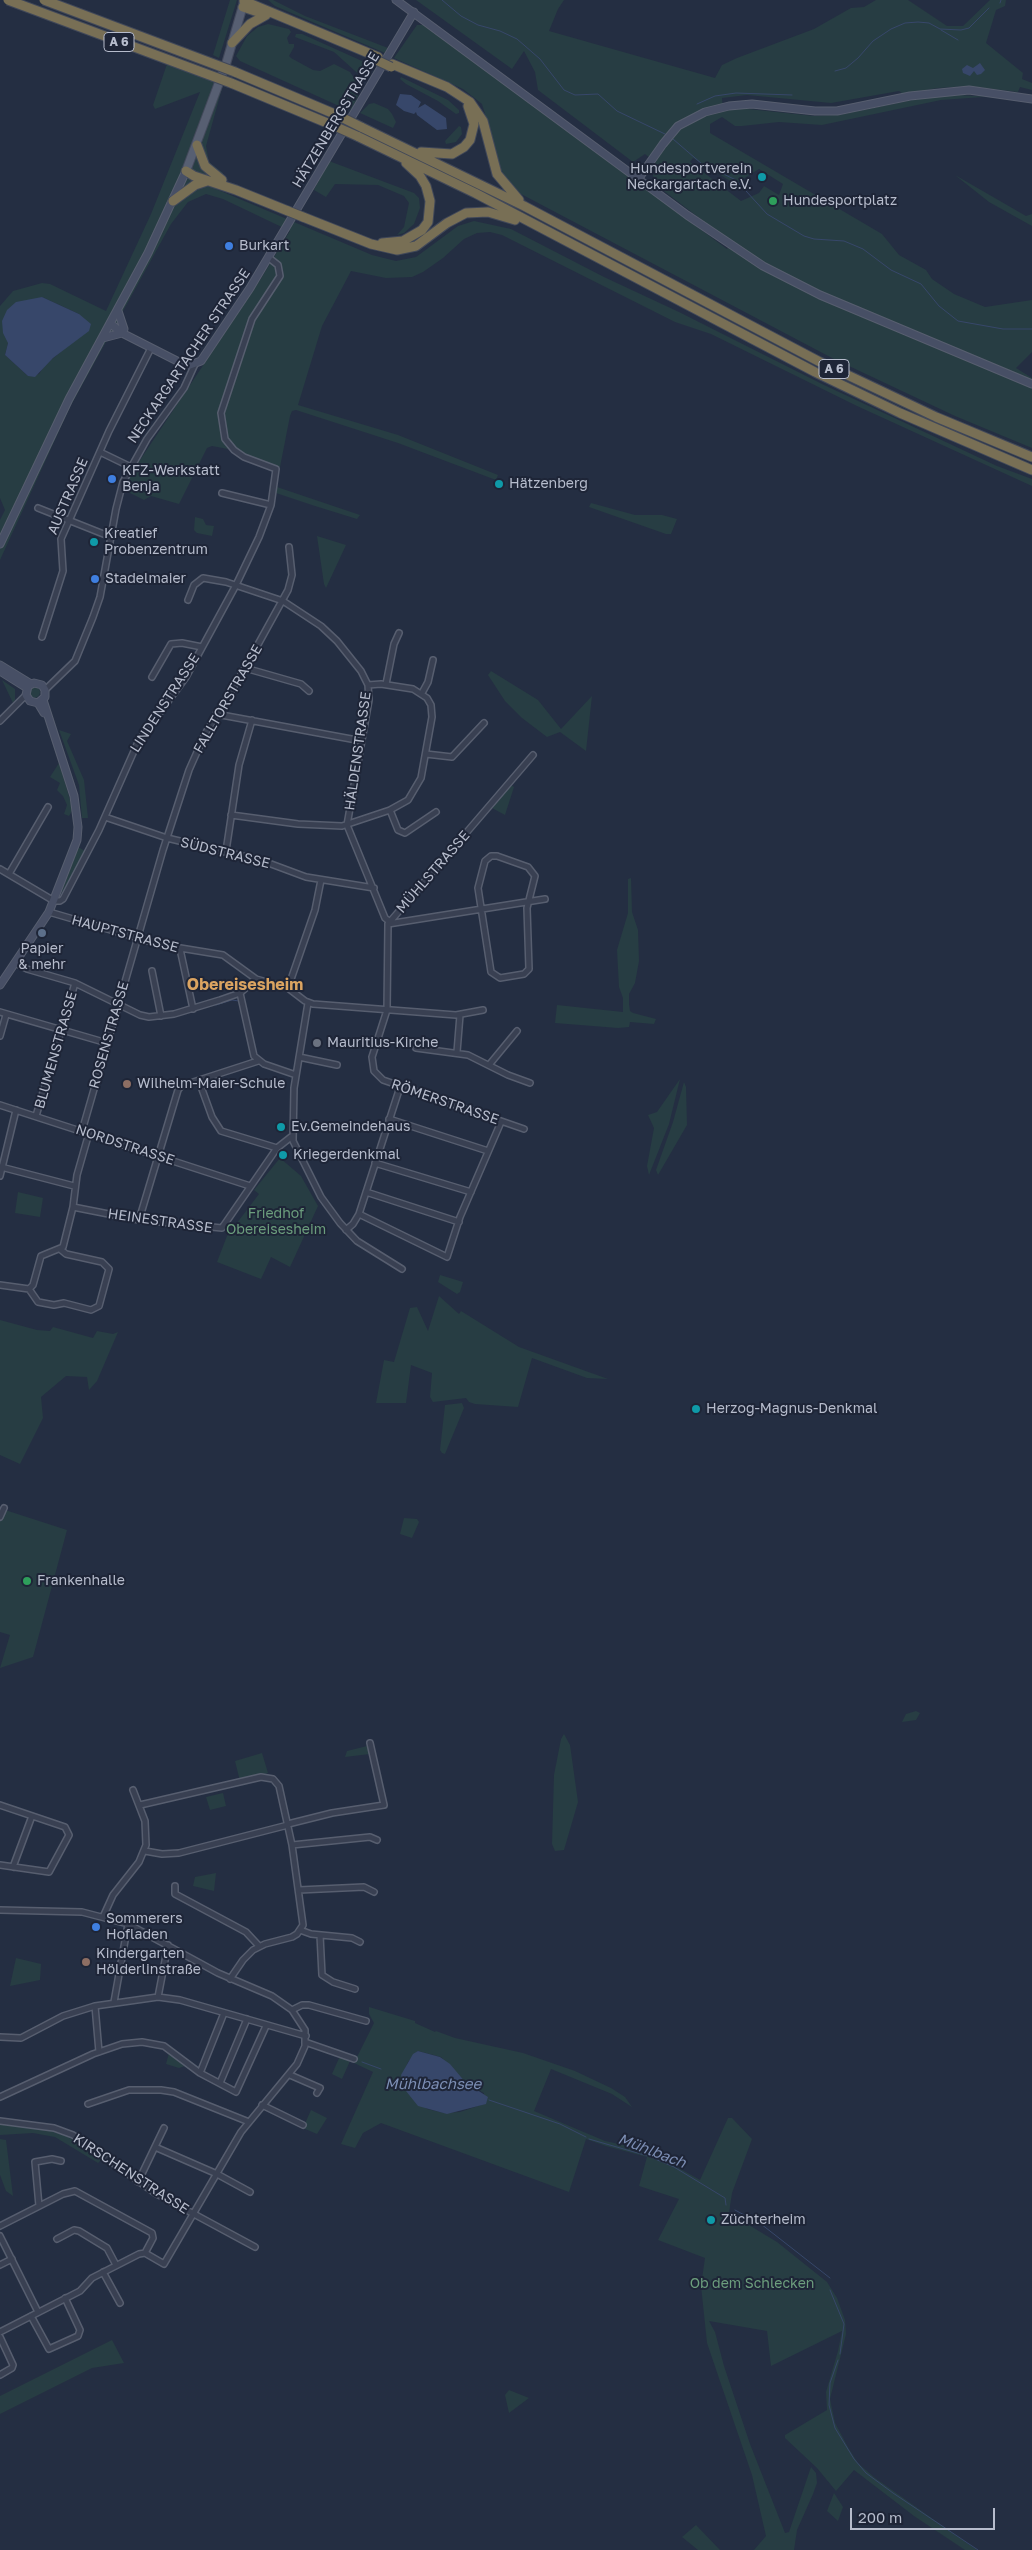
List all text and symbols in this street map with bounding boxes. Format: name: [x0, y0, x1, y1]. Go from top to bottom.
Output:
road number: A 6: [104, 32, 134, 52]
street label: HÄTZENBERGSTRASSE: [289, 49, 383, 191]
place label: Hundesportverein Neckargartach e.V.: [627, 161, 752, 193]
marker: Hundesportverein Neckargartach e.V.: [756, 171, 768, 183]
place label: Hundesportplatz: [783, 193, 897, 209]
marker: Hundesportplatz: [767, 195, 779, 207]
place label: Burkart: [239, 238, 289, 254]
marker: Burkart: [223, 240, 235, 252]
street label: NECKARGARTACHER STRASSE: [124, 266, 254, 446]
road number: A 6: [819, 359, 849, 378]
street label: AUSTRASSE: [44, 455, 92, 537]
place label: KFZ-Werkstatt Benja: [122, 463, 220, 496]
marker: KFZ-Werkstatt Benja: [106, 473, 118, 485]
place label: Hätzenberg: [509, 476, 588, 492]
marker: Hätzenberg: [493, 478, 505, 490]
place label: Kreatief Probenzentrum: [104, 526, 208, 558]
marker: Kreatief Probenzentrum: [88, 536, 100, 548]
place label: Stadelmaier: [105, 571, 186, 587]
marker: Stadelmaier: [89, 573, 101, 585]
street label: FALLTORSTRASSE: [190, 642, 266, 756]
street label: LINDENSTRASSE: [127, 650, 203, 756]
street label: HÄLDENSTRASSE: [341, 691, 375, 811]
street label: MÜHLSTRASSE: [393, 828, 473, 916]
street label: SÜDSTRASSE: [178, 834, 272, 872]
street label: HAUPTSTRASSE: [70, 912, 180, 956]
marker: Papier & mehr: [36, 927, 48, 939]
place label: Papier & mehr: [18, 941, 66, 974]
district label: Obereisesheim: [187, 975, 303, 995]
street label: ROSENSTRASSE: [86, 979, 132, 1091]
street label: BLUMENSTRASSE: [31, 989, 81, 1111]
place label: Mauritius-Kirche: [327, 1035, 438, 1051]
marker: Mauritius-Kirche: [311, 1037, 323, 1049]
place label: Wilhelm-Maier-Schule: [137, 1076, 285, 1092]
street label: RÖMERSTRASSE: [389, 1076, 501, 1128]
marker: Wilhelm-Maier-Schule: [121, 1078, 133, 1090]
place label: Ev.Gemeindehaus: [291, 1119, 410, 1135]
street label: NORDSTRASSE: [73, 1121, 177, 1169]
marker: Ev.Gemeindehaus: [275, 1121, 287, 1133]
place label: Kriegerdenkmal: [293, 1147, 400, 1163]
marker: Kriegerdenkmal: [277, 1149, 289, 1161]
street label: HEINESTRASSE: [107, 1205, 213, 1237]
park label: Friedhof Obereisesheim: [226, 1206, 326, 1238]
place label: Herzog-Magnus-Denkmal: [706, 1401, 877, 1417]
marker: Herzog-Magnus-Denkmal: [690, 1403, 702, 1415]
place label: Frankenhalle: [37, 1573, 125, 1589]
marker: Frankenhalle: [21, 1575, 33, 1587]
place label: Sommerers Hofladen: [106, 1911, 183, 1944]
marker: Sommerers Hofladen: [90, 1921, 102, 1933]
place label: Kindergarten Hölderlinstraße: [96, 1946, 201, 1978]
marker: Kindergarten Hölderlinstraße: [80, 1956, 92, 1968]
water label: Mühlbachsee: [385, 2075, 481, 2093]
street label: KIRSCHENSTRASSE: [70, 2130, 192, 2218]
water label: Mühlbach: [616, 2130, 688, 2172]
place label: Züchterheim: [721, 2212, 806, 2228]
marker: Züchterheim: [705, 2214, 717, 2226]
park label: Ob dem Schlecken: [690, 2276, 814, 2292]
scale bar: [852, 2498, 997, 2530]
text: 200 m: [858, 2508, 902, 2526]

